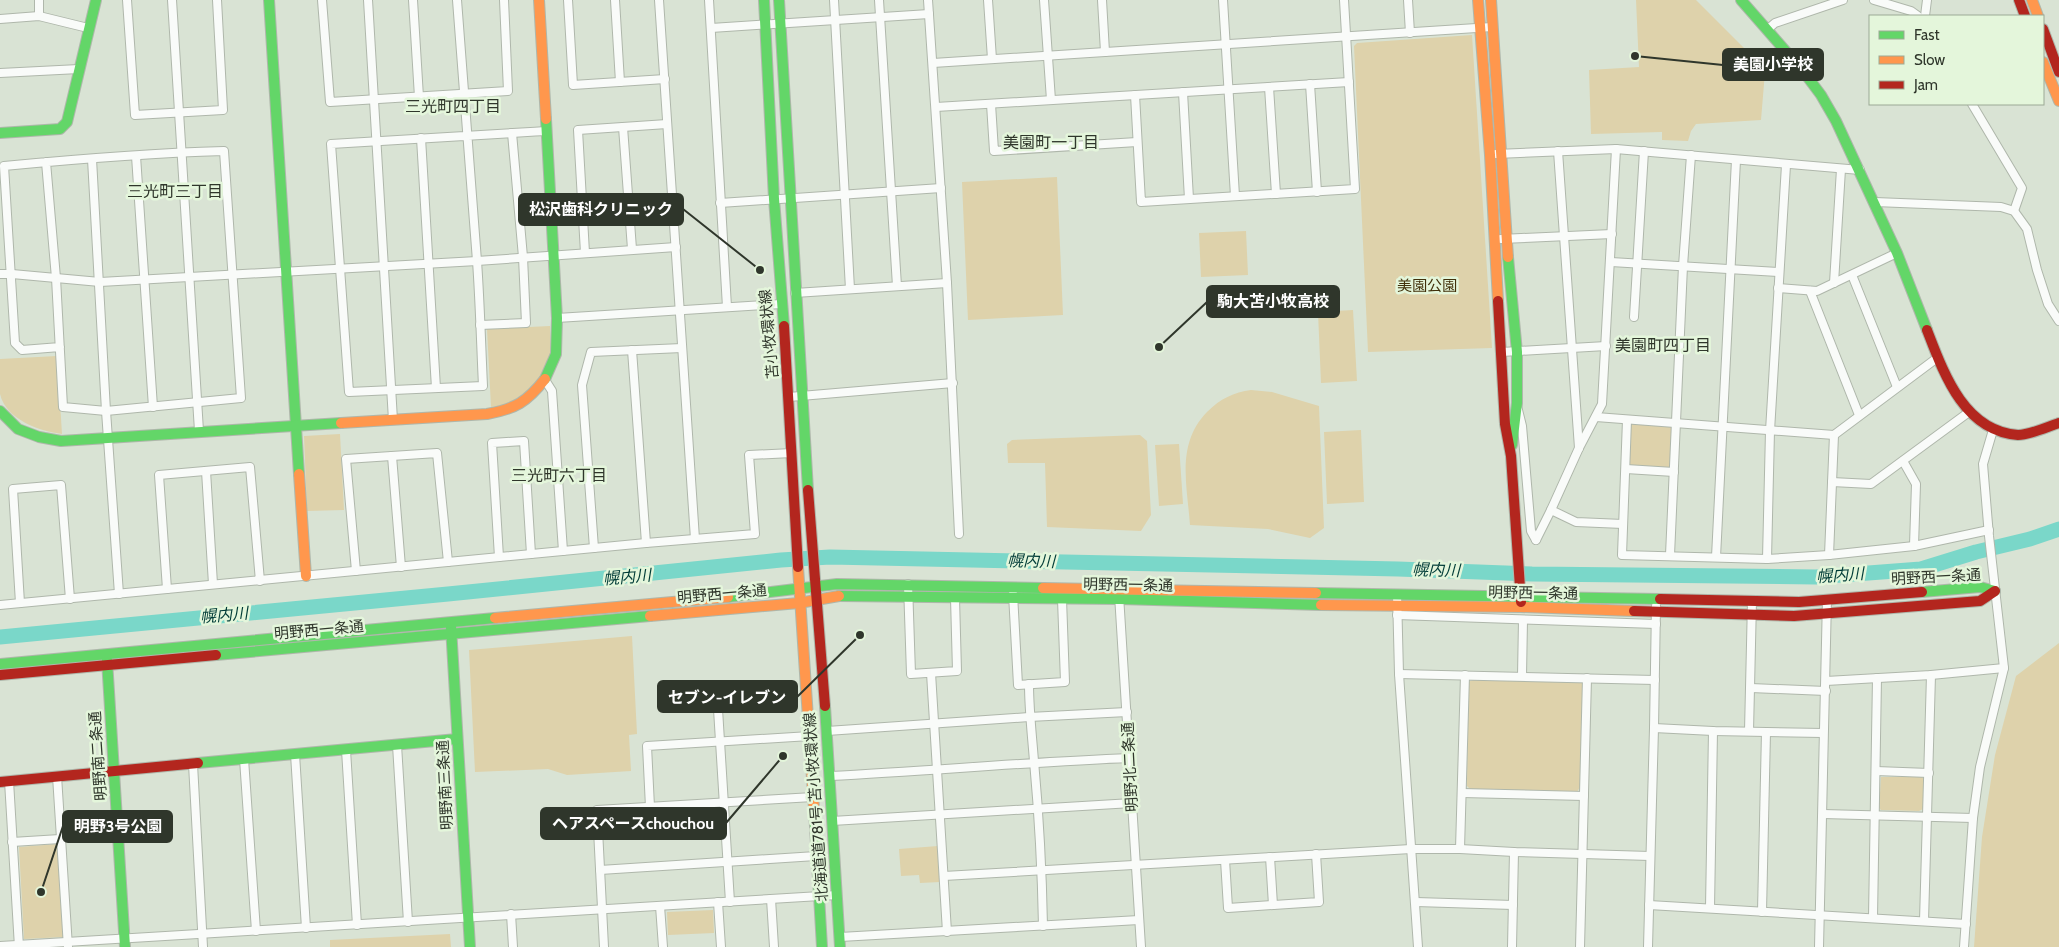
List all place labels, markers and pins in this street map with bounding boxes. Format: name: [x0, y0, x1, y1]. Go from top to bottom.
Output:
callout: 美園小学校: [1723, 49, 1823, 80]
callout: 松沢歯科クリニック: [519, 194, 683, 225]
callout: 駒大苫小牧高校: [1207, 286, 1339, 317]
callout: セブン-イレブン: [658, 681, 797, 712]
callout: ヘアスペースchouchou: [541, 808, 726, 839]
callout: 明野3号公園: [63, 811, 172, 842]

